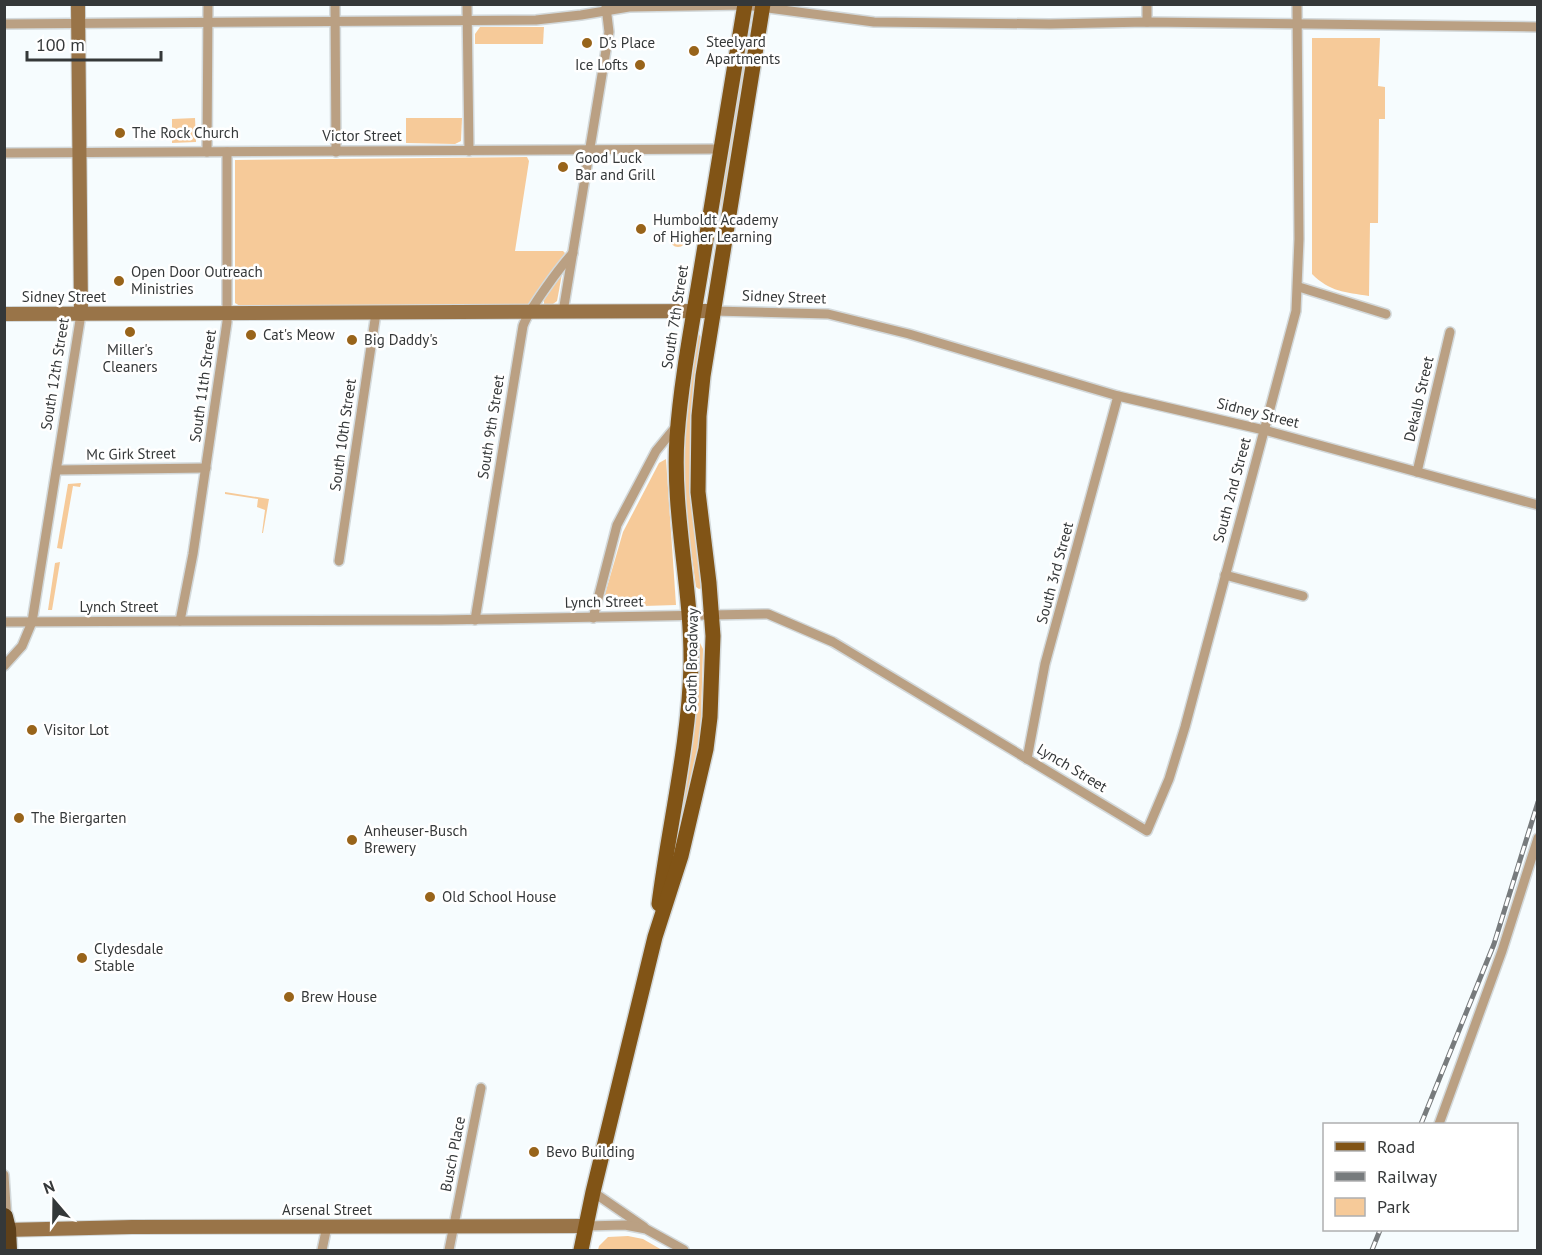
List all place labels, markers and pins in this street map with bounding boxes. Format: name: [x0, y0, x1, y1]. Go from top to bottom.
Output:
place label: Steelyard Apartments: [706, 32, 780, 68]
place label: D's Place: [599, 33, 655, 52]
marker: D's Place: [580, 36, 594, 50]
marker: Steelyard Apartments: [687, 44, 701, 58]
place label: Ice Lofts: [575, 55, 628, 74]
marker: Ice Lofts: [633, 58, 647, 72]
place label: The Rock Church: [132, 123, 239, 142]
marker: The Rock Church: [113, 126, 127, 140]
place label: Good Luck Bar and Grill: [575, 148, 656, 184]
marker: Good Luck Bar and Grill: [556, 160, 570, 174]
place label: Humboldt Academy of Higher Learning: [653, 210, 778, 246]
marker: Humboldt Academy of Higher Learning: [634, 222, 648, 236]
place label: Open Door Outreach Ministries: [131, 262, 263, 298]
marker: Open Door Outreach Ministries: [112, 274, 126, 288]
marker: Miller's Cleaners: [123, 325, 137, 339]
place label: Cat's Meow: [263, 325, 335, 344]
marker: Cat's Meow: [244, 328, 258, 342]
place label: Big Daddy's: [364, 330, 438, 349]
marker: Big Daddy's: [345, 333, 359, 347]
place label: Miller's Cleaners: [102, 340, 158, 376]
place label: Visitor Lot: [43, 720, 109, 739]
marker: Visitor Lot: [25, 723, 39, 737]
place label: The Biergarten: [31, 808, 126, 827]
marker: The Biergarten: [12, 811, 26, 825]
place label: Anheuser-Busch Brewery: [364, 821, 467, 857]
marker: Anheuser-Busch Brewery: [345, 833, 359, 847]
place label: Old School House: [442, 887, 556, 906]
marker: Old School House: [423, 890, 437, 904]
place label: Clydesdale Stable: [94, 939, 163, 975]
marker: Clydesdale Stable: [75, 951, 89, 965]
place label: Brew House: [301, 987, 377, 1006]
marker: Brew House: [282, 990, 296, 1004]
place label: Bevo Building: [546, 1142, 635, 1161]
marker: Bevo Building: [527, 1145, 541, 1159]

